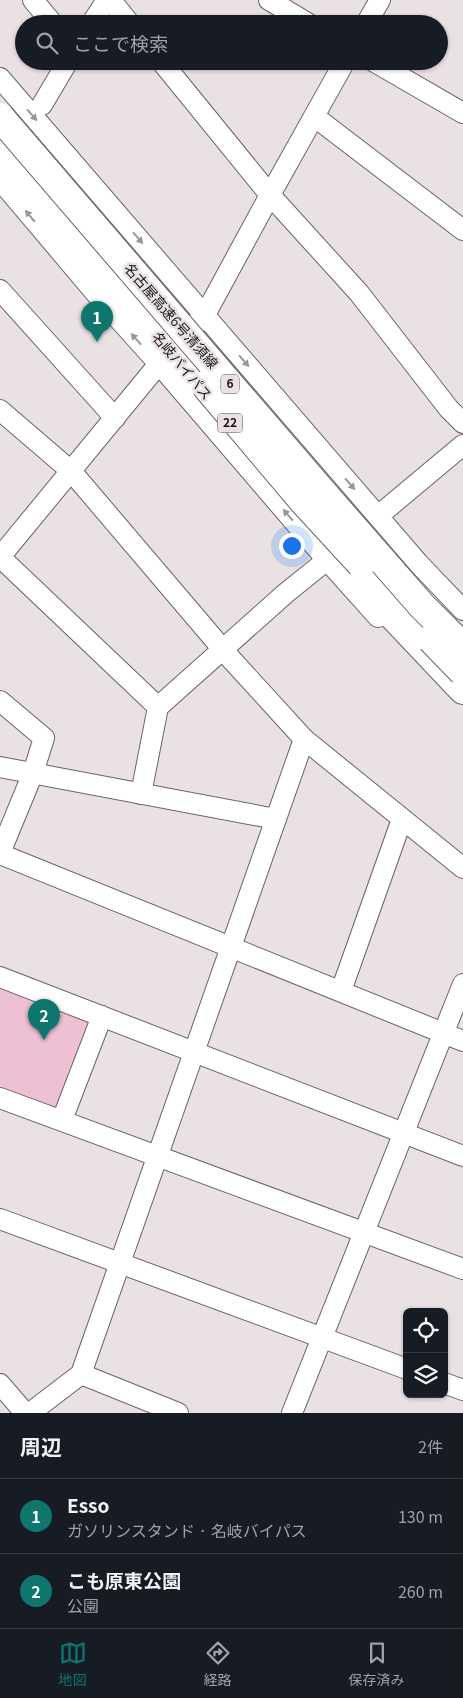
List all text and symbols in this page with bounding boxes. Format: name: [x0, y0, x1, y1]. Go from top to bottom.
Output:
search box: [15, 15, 448, 70]
icon: search: [33, 29, 61, 57]
text: ここで検索: [73, 29, 168, 56]
one-way arrow: [26, 108, 37, 121]
one-way arrow: [24, 209, 35, 222]
one-way arrow: [132, 232, 143, 245]
street label: 名古屋高速6号清須線: [120, 258, 223, 372]
pin: 1: [81, 301, 113, 342]
street label: 名岐バイパス: [148, 327, 217, 404]
one-way arrow: [130, 333, 142, 345]
one-way arrow: [238, 355, 250, 367]
road number: 6: [221, 374, 239, 394]
road number: 22: [218, 413, 242, 432]
one-way arrow: [344, 478, 356, 490]
one-way arrow: [282, 508, 293, 521]
your location: [279, 533, 305, 559]
pin: 2: [28, 999, 60, 1040]
map controls: [403, 1308, 448, 1398]
button: locate: [403, 1308, 448, 1353]
button: layers: [403, 1353, 448, 1398]
text: 周辺: [20, 1431, 62, 1461]
text: 2件: [418, 1434, 443, 1458]
text: Esso: [67, 1491, 109, 1518]
text: 1: [31, 1504, 41, 1528]
text: 130 m: [398, 1504, 443, 1528]
text: ガソリンスタンド · 名岐バイパス: [67, 1518, 307, 1542]
text: こも原東公園: [67, 1566, 181, 1593]
text: 2: [31, 1579, 41, 1603]
text: 260 m: [398, 1579, 443, 1603]
text: 公園: [67, 1593, 99, 1617]
tab: 地図: [59, 1639, 87, 1689]
tab: 経路: [204, 1639, 232, 1689]
tab: 保存済み: [349, 1639, 405, 1689]

